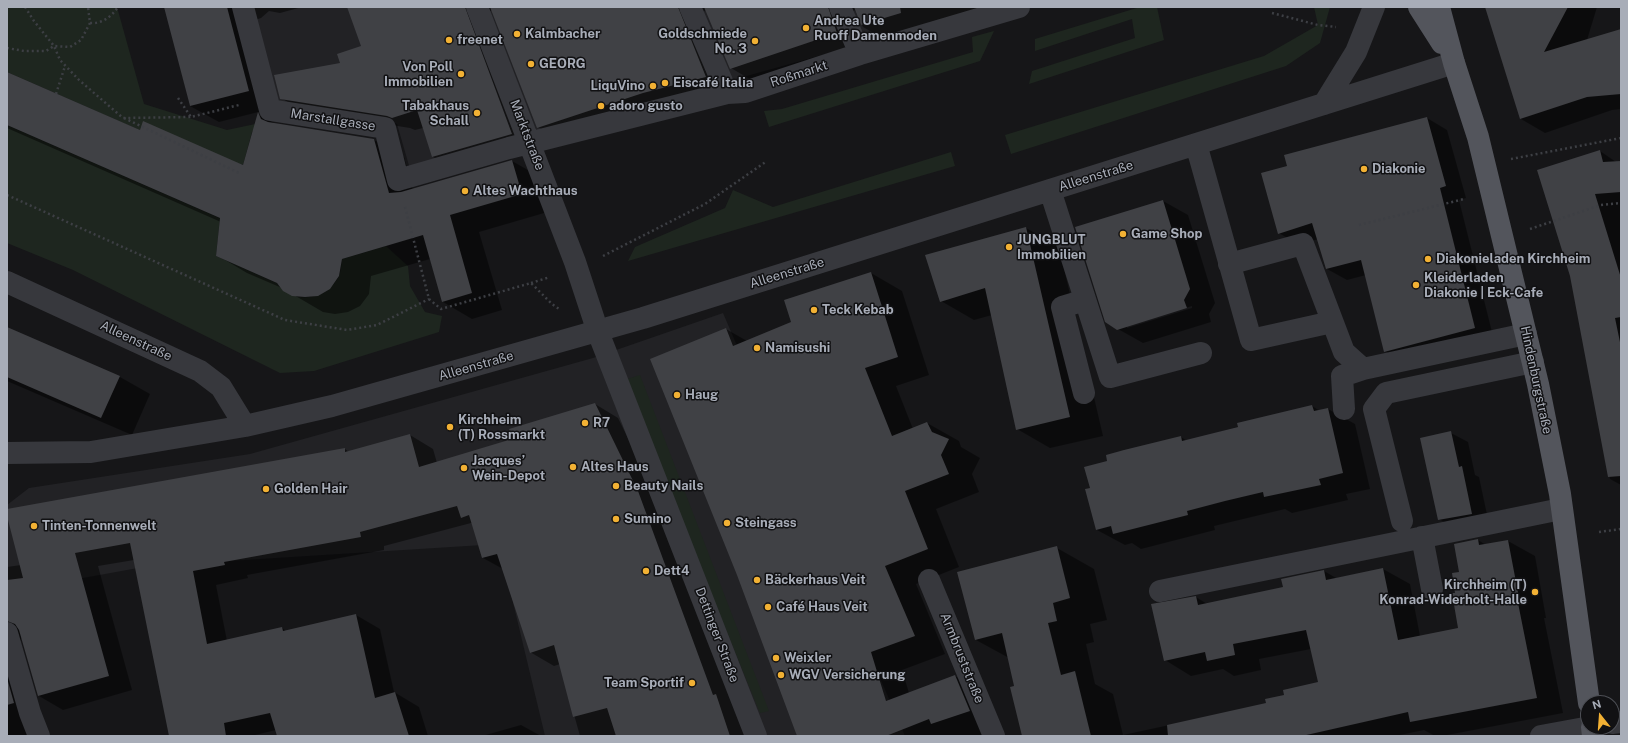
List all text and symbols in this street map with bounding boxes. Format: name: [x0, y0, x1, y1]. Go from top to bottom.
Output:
place label: Andrea Ute Ruoff Damenmoden: [814, 13, 937, 44]
marker: Andrea Ute Ruoff Damenmoden: [801, 23, 811, 33]
place label: Kalmbacher: [525, 26, 600, 42]
place label: Goldschmiede No. 3: [658, 26, 747, 57]
marker: Kalmbacher: [512, 29, 522, 39]
place label: freenet: [457, 32, 503, 48]
marker: freenet: [444, 35, 454, 45]
marker: Goldschmiede No. 3: [750, 36, 760, 46]
place label: GEORG: [539, 56, 586, 72]
street label: Roßmarkt: [768, 57, 830, 91]
place label: Von Poll Immobilien: [384, 59, 453, 90]
marker: GEORG: [526, 59, 536, 69]
marker: Von Poll Immobilien: [456, 69, 466, 79]
place label: Eiscafé Italia: [673, 75, 753, 91]
place label: LiquVino: [591, 78, 645, 94]
marker: Eiscafé Italia: [660, 78, 670, 88]
marker: LiquVino: [648, 81, 658, 91]
street label: Marktstraße: [506, 97, 548, 173]
place label: Tabakhaus Schall: [402, 98, 469, 129]
place label: adoro gusto: [609, 98, 683, 114]
marker: adoro gusto: [596, 101, 606, 111]
street label: Marstallgasse: [289, 106, 377, 134]
marker: Tabakhaus Schall: [472, 108, 482, 118]
street label: Alleenstraße: [1057, 157, 1135, 195]
place label: Diakonie: [1372, 161, 1426, 177]
marker: Diakonie: [1359, 164, 1369, 174]
place label: Altes Wachthaus: [473, 183, 578, 199]
marker: Altes Wachthaus: [460, 186, 470, 196]
place label: Game Shop: [1131, 226, 1202, 242]
marker: Game Shop: [1118, 229, 1128, 239]
place label: JUNGBLUT Immobilien: [1017, 232, 1086, 263]
marker: JUNGBLUT Immobilien: [1004, 242, 1014, 252]
place label: Diakonieladen Kirchheim: [1436, 251, 1590, 267]
street label: Alleenstraße: [748, 254, 826, 292]
marker: Diakonieladen Kirchheim: [1423, 254, 1433, 264]
place label: Kleiderladen Diakonie | Eck-Cafe: [1424, 270, 1543, 301]
marker: Kleiderladen Diakonie | Eck-Cafe: [1411, 280, 1421, 290]
place label: Teck Kebab: [822, 302, 894, 318]
marker: Teck Kebab: [809, 305, 819, 315]
street label: Alleenstraße: [98, 318, 174, 364]
street label: Hindenburgstraße: [1517, 325, 1555, 435]
place label: Namisushi: [765, 340, 830, 356]
marker: Namisushi: [752, 343, 762, 353]
street label: Alleenstraße: [437, 348, 515, 384]
place label: Haug: [685, 387, 718, 403]
marker: Haug: [672, 390, 682, 400]
place label: Kirchheim (T) Rossmarkt: [458, 412, 545, 443]
place label: R7: [593, 415, 610, 431]
marker: R7: [580, 418, 590, 428]
marker: Kirchheim (T) Rossmarkt: [445, 422, 455, 432]
place label: Jacques’ Wein-Depot: [472, 453, 545, 484]
place label: Altes Haus: [581, 459, 649, 475]
marker: Altes Haus: [568, 462, 578, 472]
marker: Jacques’ Wein-Depot: [459, 463, 469, 473]
place label: Beauty Nails: [624, 478, 703, 494]
place label: Golden Hair: [274, 481, 347, 497]
marker: Beauty Nails: [611, 481, 621, 491]
marker: Golden Hair: [261, 484, 271, 494]
place label: Sumino: [624, 511, 671, 527]
marker: Sumino: [611, 514, 621, 524]
place label: Steingass: [735, 515, 797, 531]
place label: Tinten-Tonnenwelt: [42, 518, 157, 534]
marker: Steingass: [722, 518, 732, 528]
marker: Tinten-Tonnenwelt: [29, 521, 39, 531]
place label: Dett4: [654, 563, 690, 579]
marker: Dett4: [641, 566, 651, 576]
place label: Bäckerhaus Veit: [765, 572, 866, 588]
marker: Bäckerhaus Veit: [752, 575, 762, 585]
place label: Kirchheim (T) Konrad-Widerholt-Halle: [1379, 577, 1527, 608]
street label: Dettinger Straße: [692, 585, 742, 685]
marker: Kirchheim (T) Konrad-Widerholt-Halle: [1530, 587, 1540, 597]
place label: Café Haus Veit: [776, 599, 868, 615]
marker: Café Haus Veit: [763, 602, 773, 612]
street label: Armbruststraße: [937, 611, 987, 705]
place label: Weixler: [784, 650, 831, 666]
marker: Weixler: [771, 653, 781, 663]
place label: WGV Versicherung: [789, 667, 905, 683]
marker: WGV Versicherung: [776, 670, 786, 680]
place label: Team Sportif: [604, 675, 684, 691]
marker: Team Sportif: [687, 678, 697, 688]
north arrow: [1580, 695, 1620, 735]
text: N: [1591, 697, 1603, 711]

